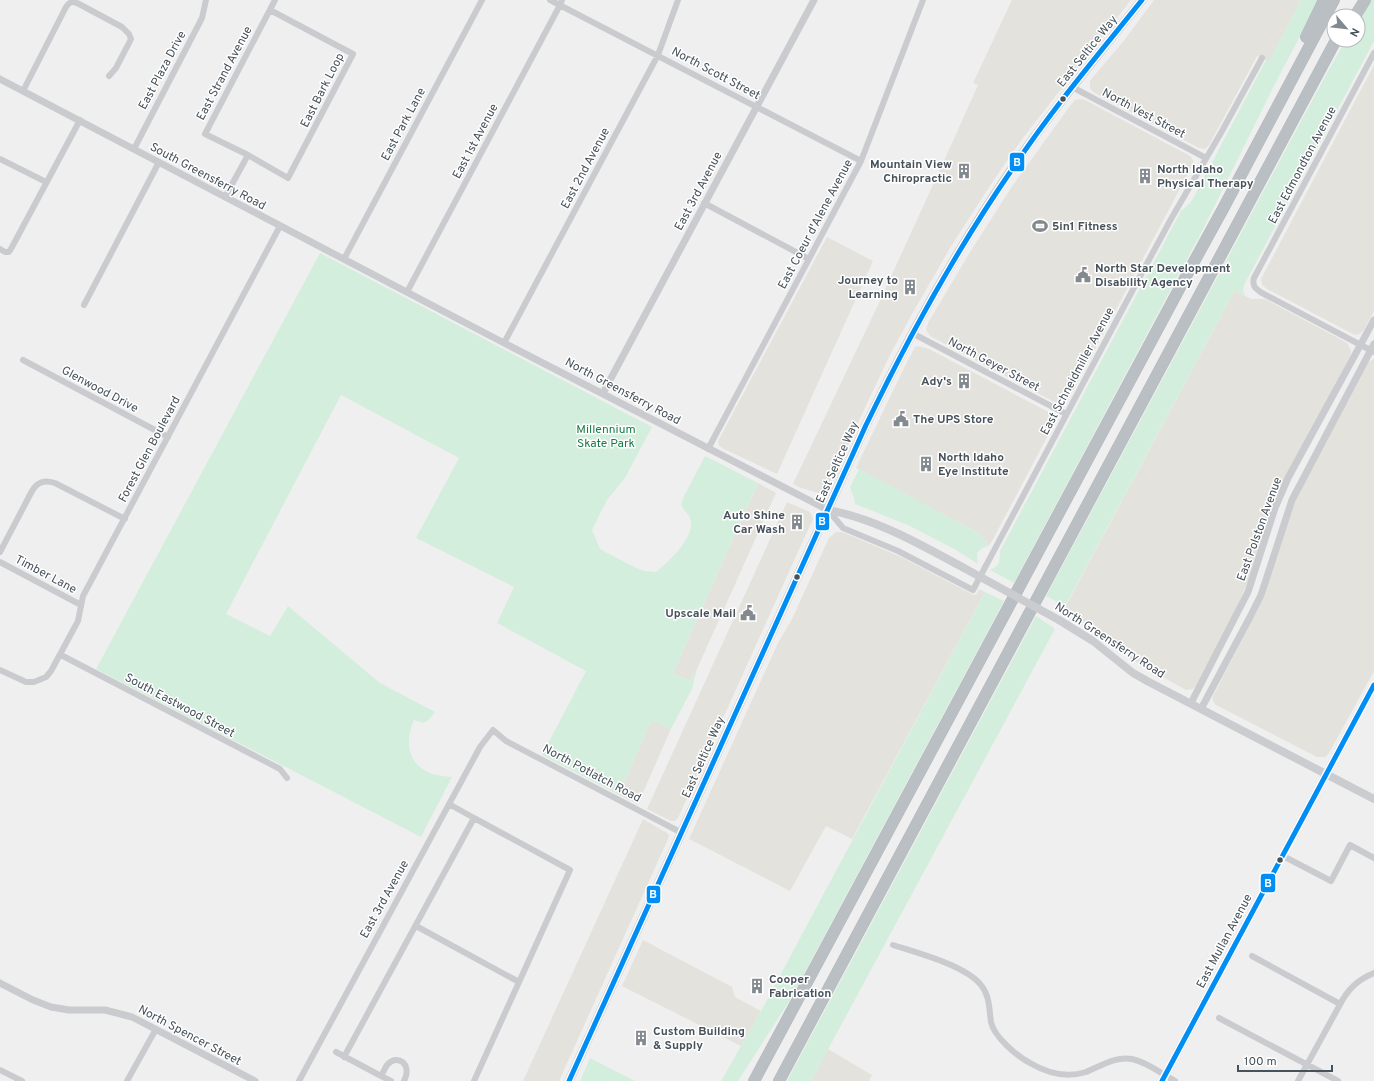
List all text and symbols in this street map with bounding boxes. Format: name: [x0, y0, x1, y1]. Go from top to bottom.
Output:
north arrow: [1326, 8, 1366, 48]
street label: East Seltice Way: [1054, 12, 1122, 91]
street label: East Strand Avenue: [193, 24, 256, 123]
text: N: [1346, 25, 1362, 39]
street label: East Plaza Drive: [135, 28, 190, 113]
street label: North Scott Street: [668, 44, 763, 104]
street label: East Bark Loop: [297, 50, 349, 130]
street label: East Park Lane: [378, 85, 430, 164]
street label: North Vest Street: [1099, 85, 1188, 143]
unlabelled marker: [1058, 94, 1068, 104]
street label: East 1st Avenue: [449, 101, 502, 182]
street label: East Edmondton Avenue: [1265, 104, 1341, 227]
street label: East 2nd Avenue: [558, 125, 614, 212]
street label: South Greensferry Road: [147, 140, 268, 214]
street label: East 3rd Avenue: [671, 149, 726, 234]
line badge: B: [1009, 152, 1025, 172]
text: B: [1013, 156, 1021, 170]
street label: East Coeur d'Alene Avenue: [775, 157, 857, 292]
place label: Mountain View Chiropractic: [870, 157, 952, 187]
building icon: Mountain View Chiropractic: [955, 162, 973, 180]
place label: North Idaho Physical Therapy: [1157, 162, 1254, 192]
building icon: North Idaho Physical Therapy: [1136, 167, 1154, 185]
sports icon: 5in1 Fitness: [1031, 217, 1049, 235]
place label: 5in1 Fitness: [1052, 219, 1118, 235]
place label: North Star Development Disability Agency: [1095, 261, 1231, 291]
public building icon: North Star Development Disability Agency: [1074, 266, 1092, 284]
place label: Journey to Learning: [838, 273, 898, 303]
building icon: Journey to Learning: [901, 278, 919, 296]
street label: East Schneidmiller Avenue: [1037, 305, 1118, 438]
street label: North Geyer Street: [945, 334, 1042, 396]
street label: North Greensferry Road: [562, 355, 683, 429]
street label: Glenwood Drive: [58, 363, 141, 417]
building icon: Ady's: [955, 372, 973, 390]
place label: Ady's: [921, 374, 952, 390]
street label: Forest Glen Boulevard: [115, 394, 185, 505]
public building icon: The UPS Store: [892, 410, 910, 428]
place label: The UPS Store: [913, 412, 994, 428]
street label: East Seltice Way: [813, 419, 863, 506]
park label: Millennium Skate Park: [576, 422, 636, 452]
place label: North Idaho Eye Institute: [938, 450, 1009, 480]
building icon: North Idaho Eye Institute: [917, 455, 935, 473]
street label: East Polston Avenue: [1234, 475, 1286, 584]
place label: Auto Shine Car Wash: [723, 508, 785, 538]
line badge: B: [815, 512, 830, 531]
building icon: Auto Shine Car Wash: [788, 513, 806, 531]
text: B: [818, 515, 826, 529]
street label: Timber Lane: [12, 552, 79, 598]
unlabelled marker: [792, 572, 802, 582]
street label: North Greensferry Road: [1051, 599, 1168, 683]
public building icon: Upscale Mail: [739, 604, 757, 622]
place label: Upscale Mail: [665, 606, 736, 622]
street label: South Eastwood Street: [122, 670, 237, 742]
street label: East Seltice Way: [679, 714, 729, 801]
street label: North Potlatch Road: [539, 741, 644, 807]
unlabelled marker: [1275, 855, 1285, 865]
street label: East 3rd Avenue: [357, 858, 413, 941]
line badge: B: [1260, 873, 1276, 893]
text: B: [1264, 877, 1272, 891]
line badge: B: [646, 885, 661, 904]
text: B: [649, 888, 657, 902]
street label: East Mullan Avenue: [1193, 891, 1257, 991]
place label: Cooper Fabrication: [769, 972, 831, 1002]
building icon: Cooper Fabrication: [748, 977, 766, 995]
street label: North Spencer Street: [135, 1002, 244, 1070]
place label: Custom Building & Supply: [653, 1024, 745, 1054]
building icon: Custom Building & Supply: [632, 1029, 650, 1047]
scale bar: [1238, 1047, 1332, 1073]
text: 100 m: [1244, 1054, 1277, 1070]

